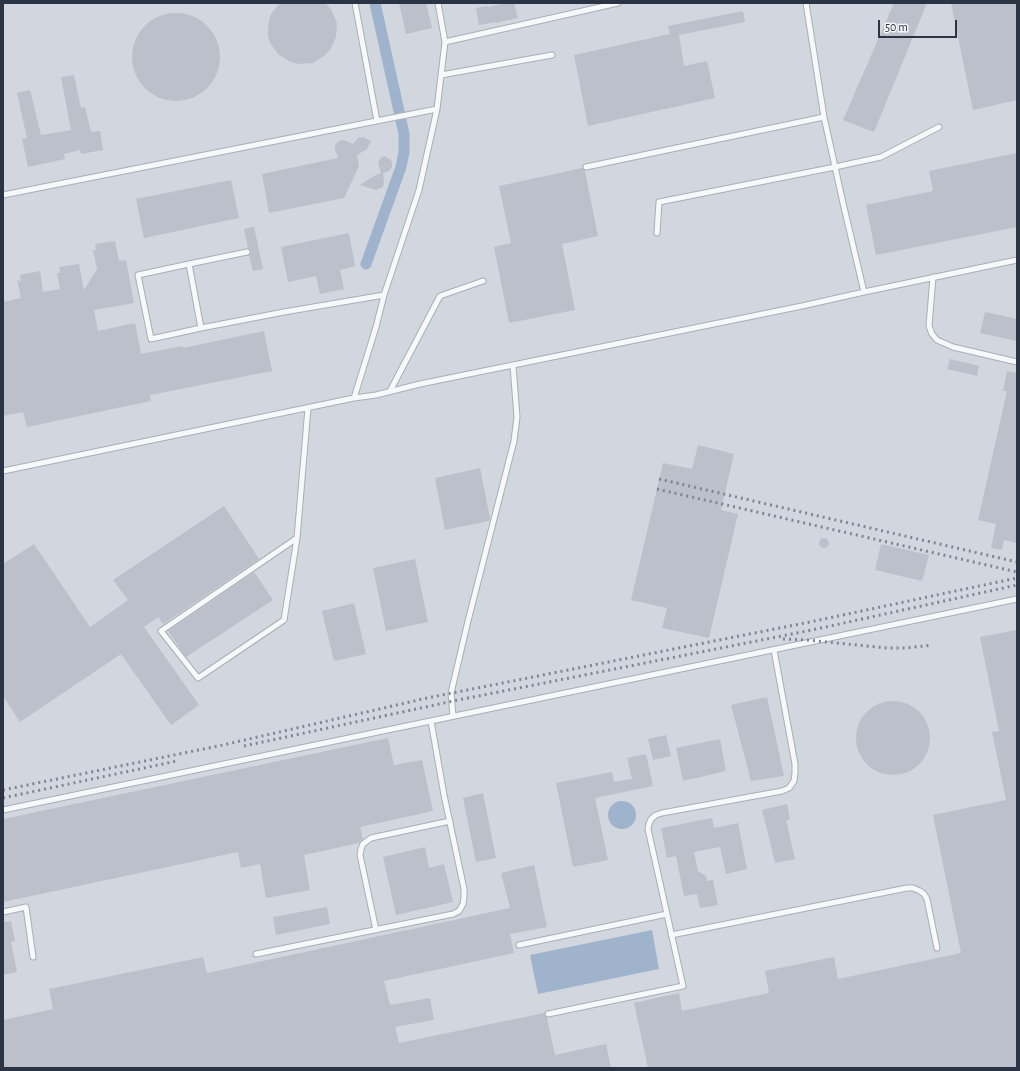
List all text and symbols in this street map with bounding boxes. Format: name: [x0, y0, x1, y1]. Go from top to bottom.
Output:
scale bar: [880, 12, 959, 38]
text: 50 m: [885, 21, 908, 33]

